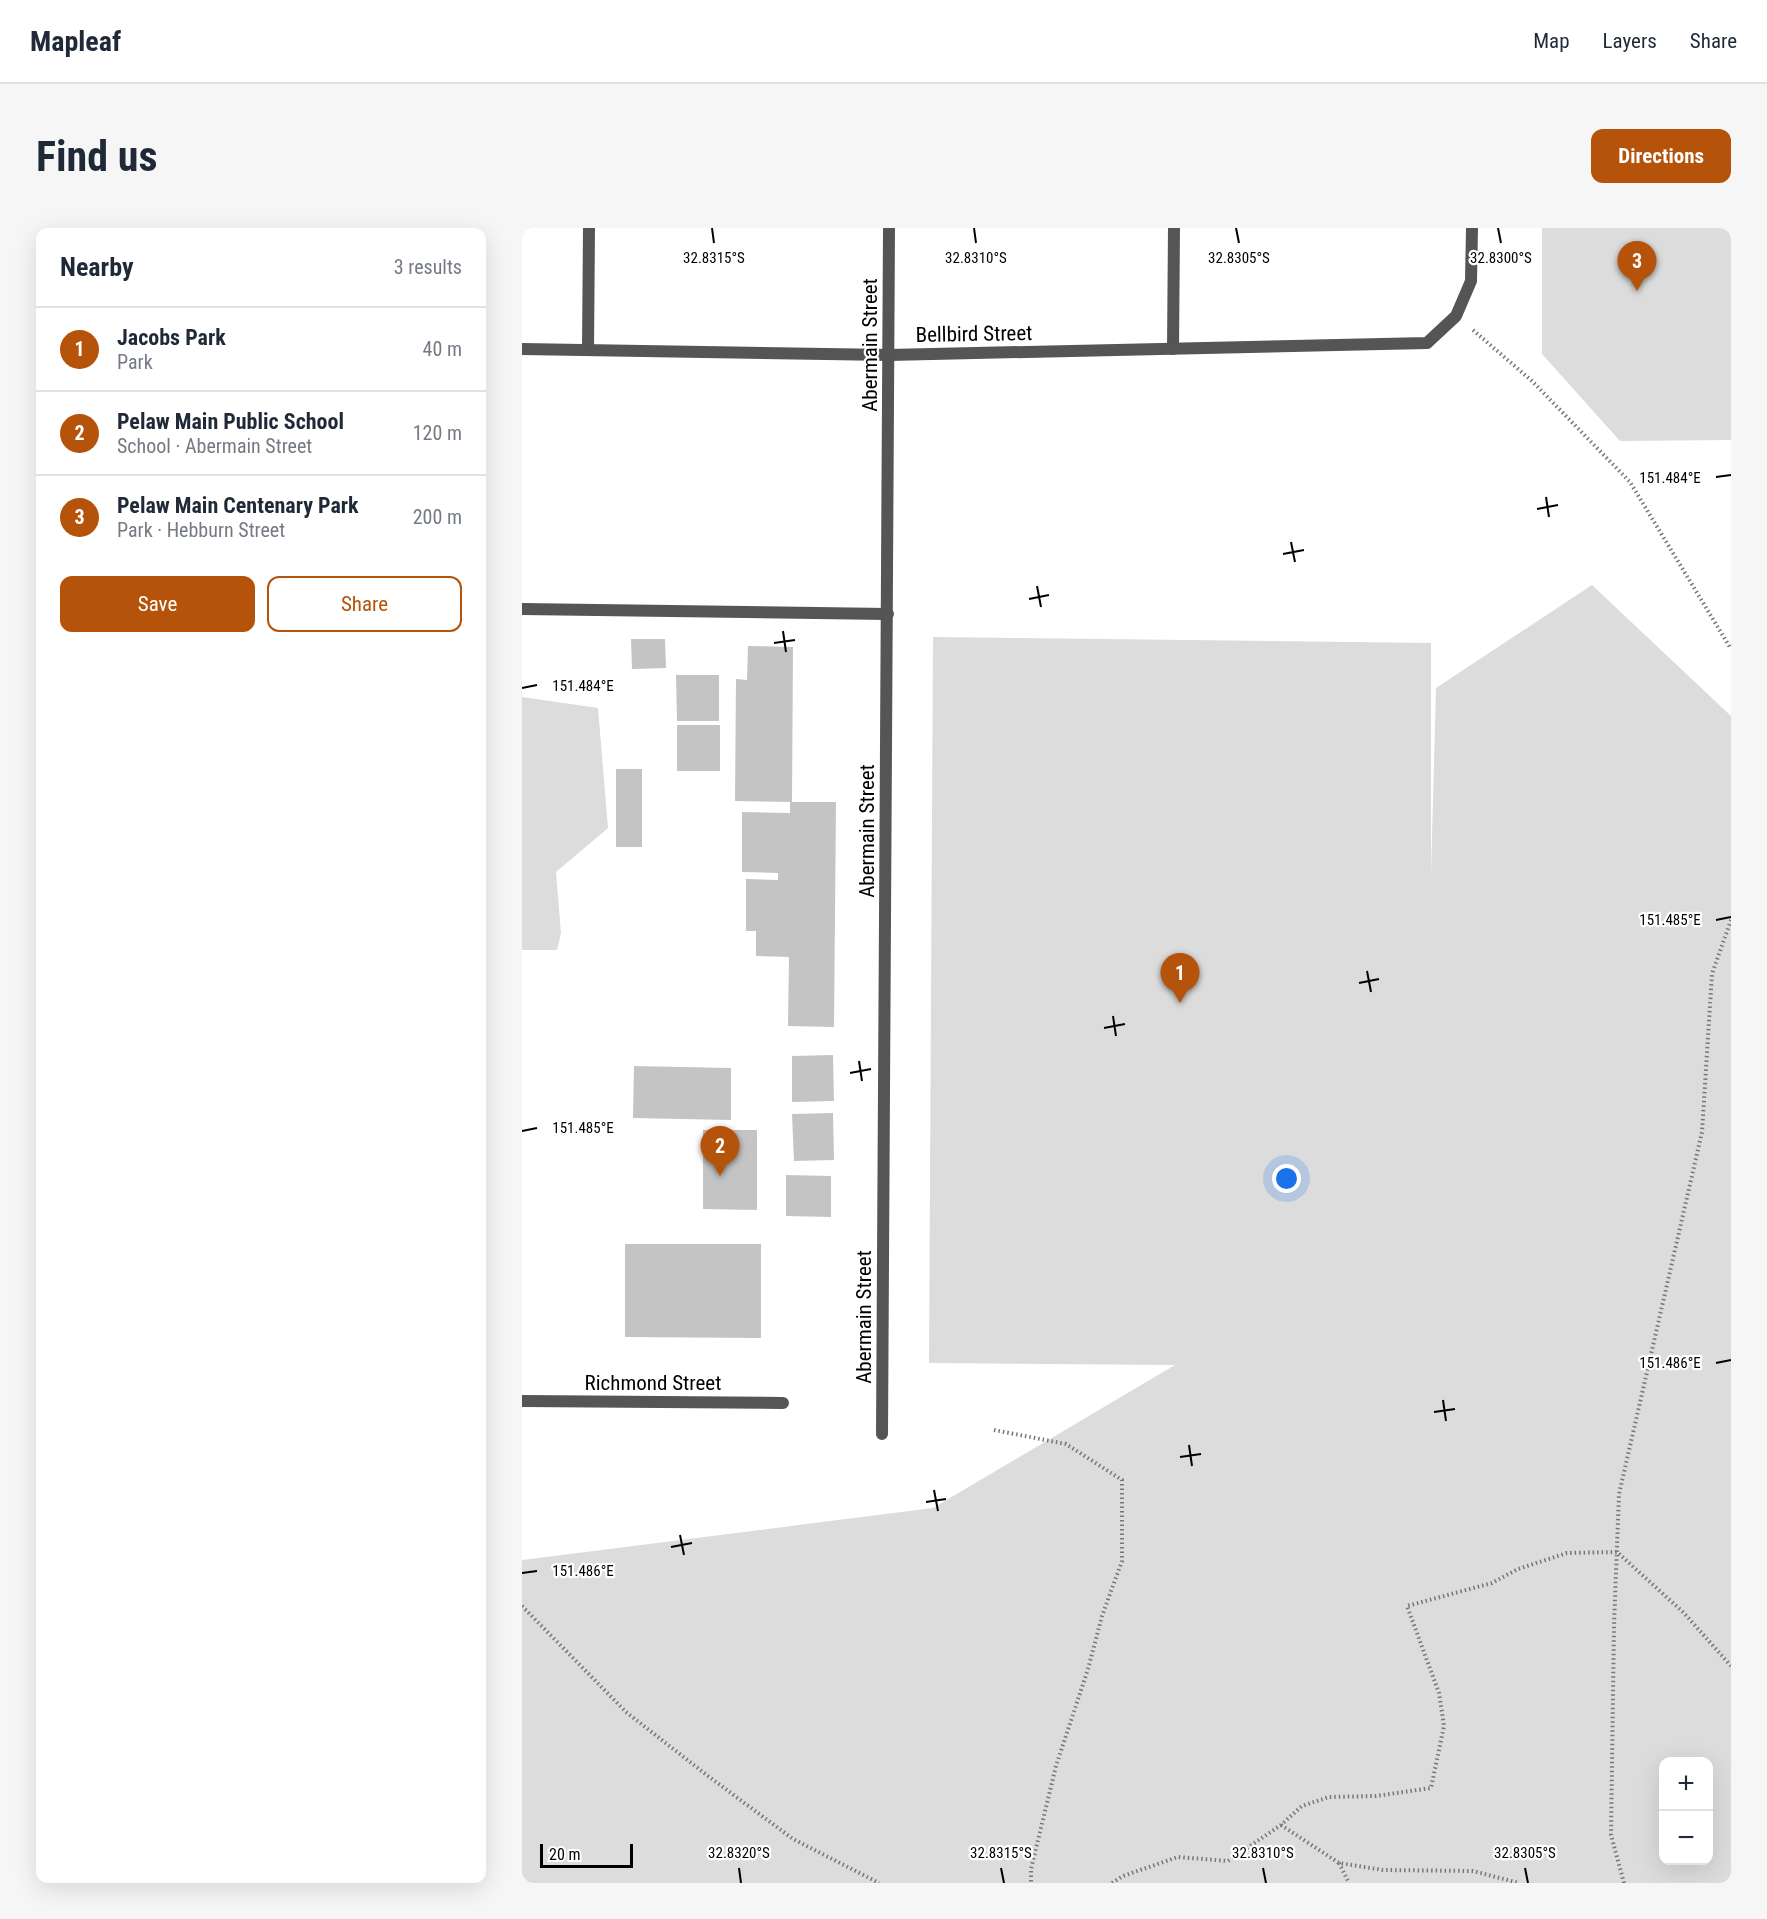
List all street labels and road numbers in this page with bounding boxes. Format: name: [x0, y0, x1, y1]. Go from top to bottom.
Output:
street label: Abermain Street: [858, 278, 882, 412]
street label: Bellbird Street: [915, 321, 1033, 347]
street label: Abermain Street: [855, 764, 879, 898]
street label: Abermain Street: [852, 1250, 876, 1384]
street label: Richmond Street: [585, 1371, 721, 1395]

